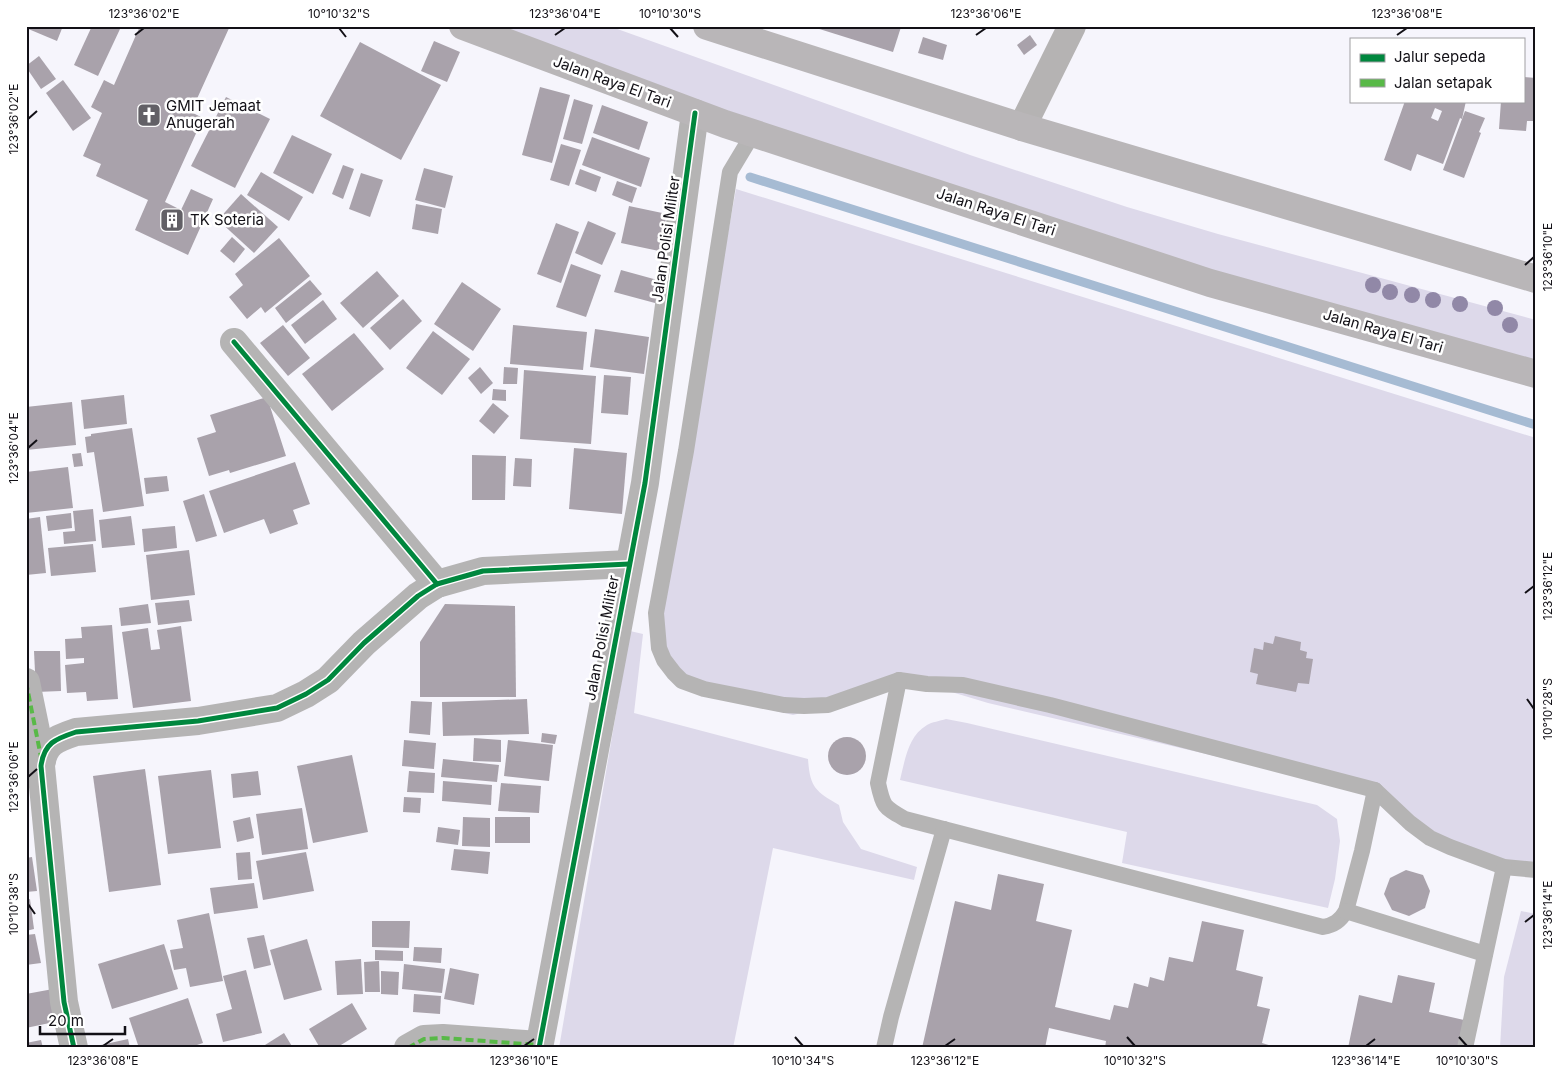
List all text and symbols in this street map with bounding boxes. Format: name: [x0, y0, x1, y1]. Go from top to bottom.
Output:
text: 123°36'02"E: [108, 6, 180, 21]
text: 10°10'32"S: [308, 6, 370, 21]
text: 123°36'04"E: [529, 6, 601, 21]
text: 10°10'30"S: [639, 6, 701, 21]
text: 123°36'06"E: [950, 6, 1022, 21]
text: 123°36'08"E: [1371, 6, 1443, 21]
legend: [1350, 38, 1524, 102]
text: Jalur sepeda: [1394, 47, 1486, 66]
street label: Jalan Raya El Tari: [551, 51, 674, 112]
text: Jalan setapak: [1394, 73, 1493, 92]
text: 123°36'02"E: [6, 83, 21, 155]
place label: GMIT Jemaat Anugerah: [166, 96, 261, 132]
church icon: GMIT Jemaat Anugerah: [136, 102, 162, 128]
street label: Jalan Polisi Militer: [647, 174, 684, 303]
street label: Jalan Raya El Tari: [934, 183, 1058, 240]
building icon: TK Soteria: [159, 207, 185, 233]
place label: TK Soteria: [190, 210, 264, 229]
text: 123°36'10"E: [1540, 223, 1555, 291]
street label: Jalan Raya El Tari: [1321, 304, 1445, 357]
text: 123°36'04"E: [6, 412, 21, 484]
text: 123°36'12"E: [1540, 552, 1555, 620]
street label: Jalan Polisi Militer: [580, 573, 623, 702]
text: 10°10'28"S: [1540, 678, 1555, 740]
text: 123°36'06"E: [6, 741, 21, 813]
text: 10°10'38"S: [6, 873, 21, 935]
text: 123°36'14"E: [1540, 881, 1555, 949]
scale bar: [40, 1004, 125, 1036]
text: 20 m: [48, 1011, 84, 1030]
text: 123°36'08"E: [67, 1053, 139, 1068]
text: 123°36'10"E: [490, 1053, 558, 1068]
text: 10°10'34"S: [772, 1053, 835, 1068]
text: 123°36'12"E: [911, 1053, 979, 1068]
text: 10°10'32"S: [1104, 1053, 1166, 1068]
text: 123°36'14"E: [1332, 1053, 1400, 1068]
text: 10°10'30"S: [1436, 1053, 1498, 1068]

